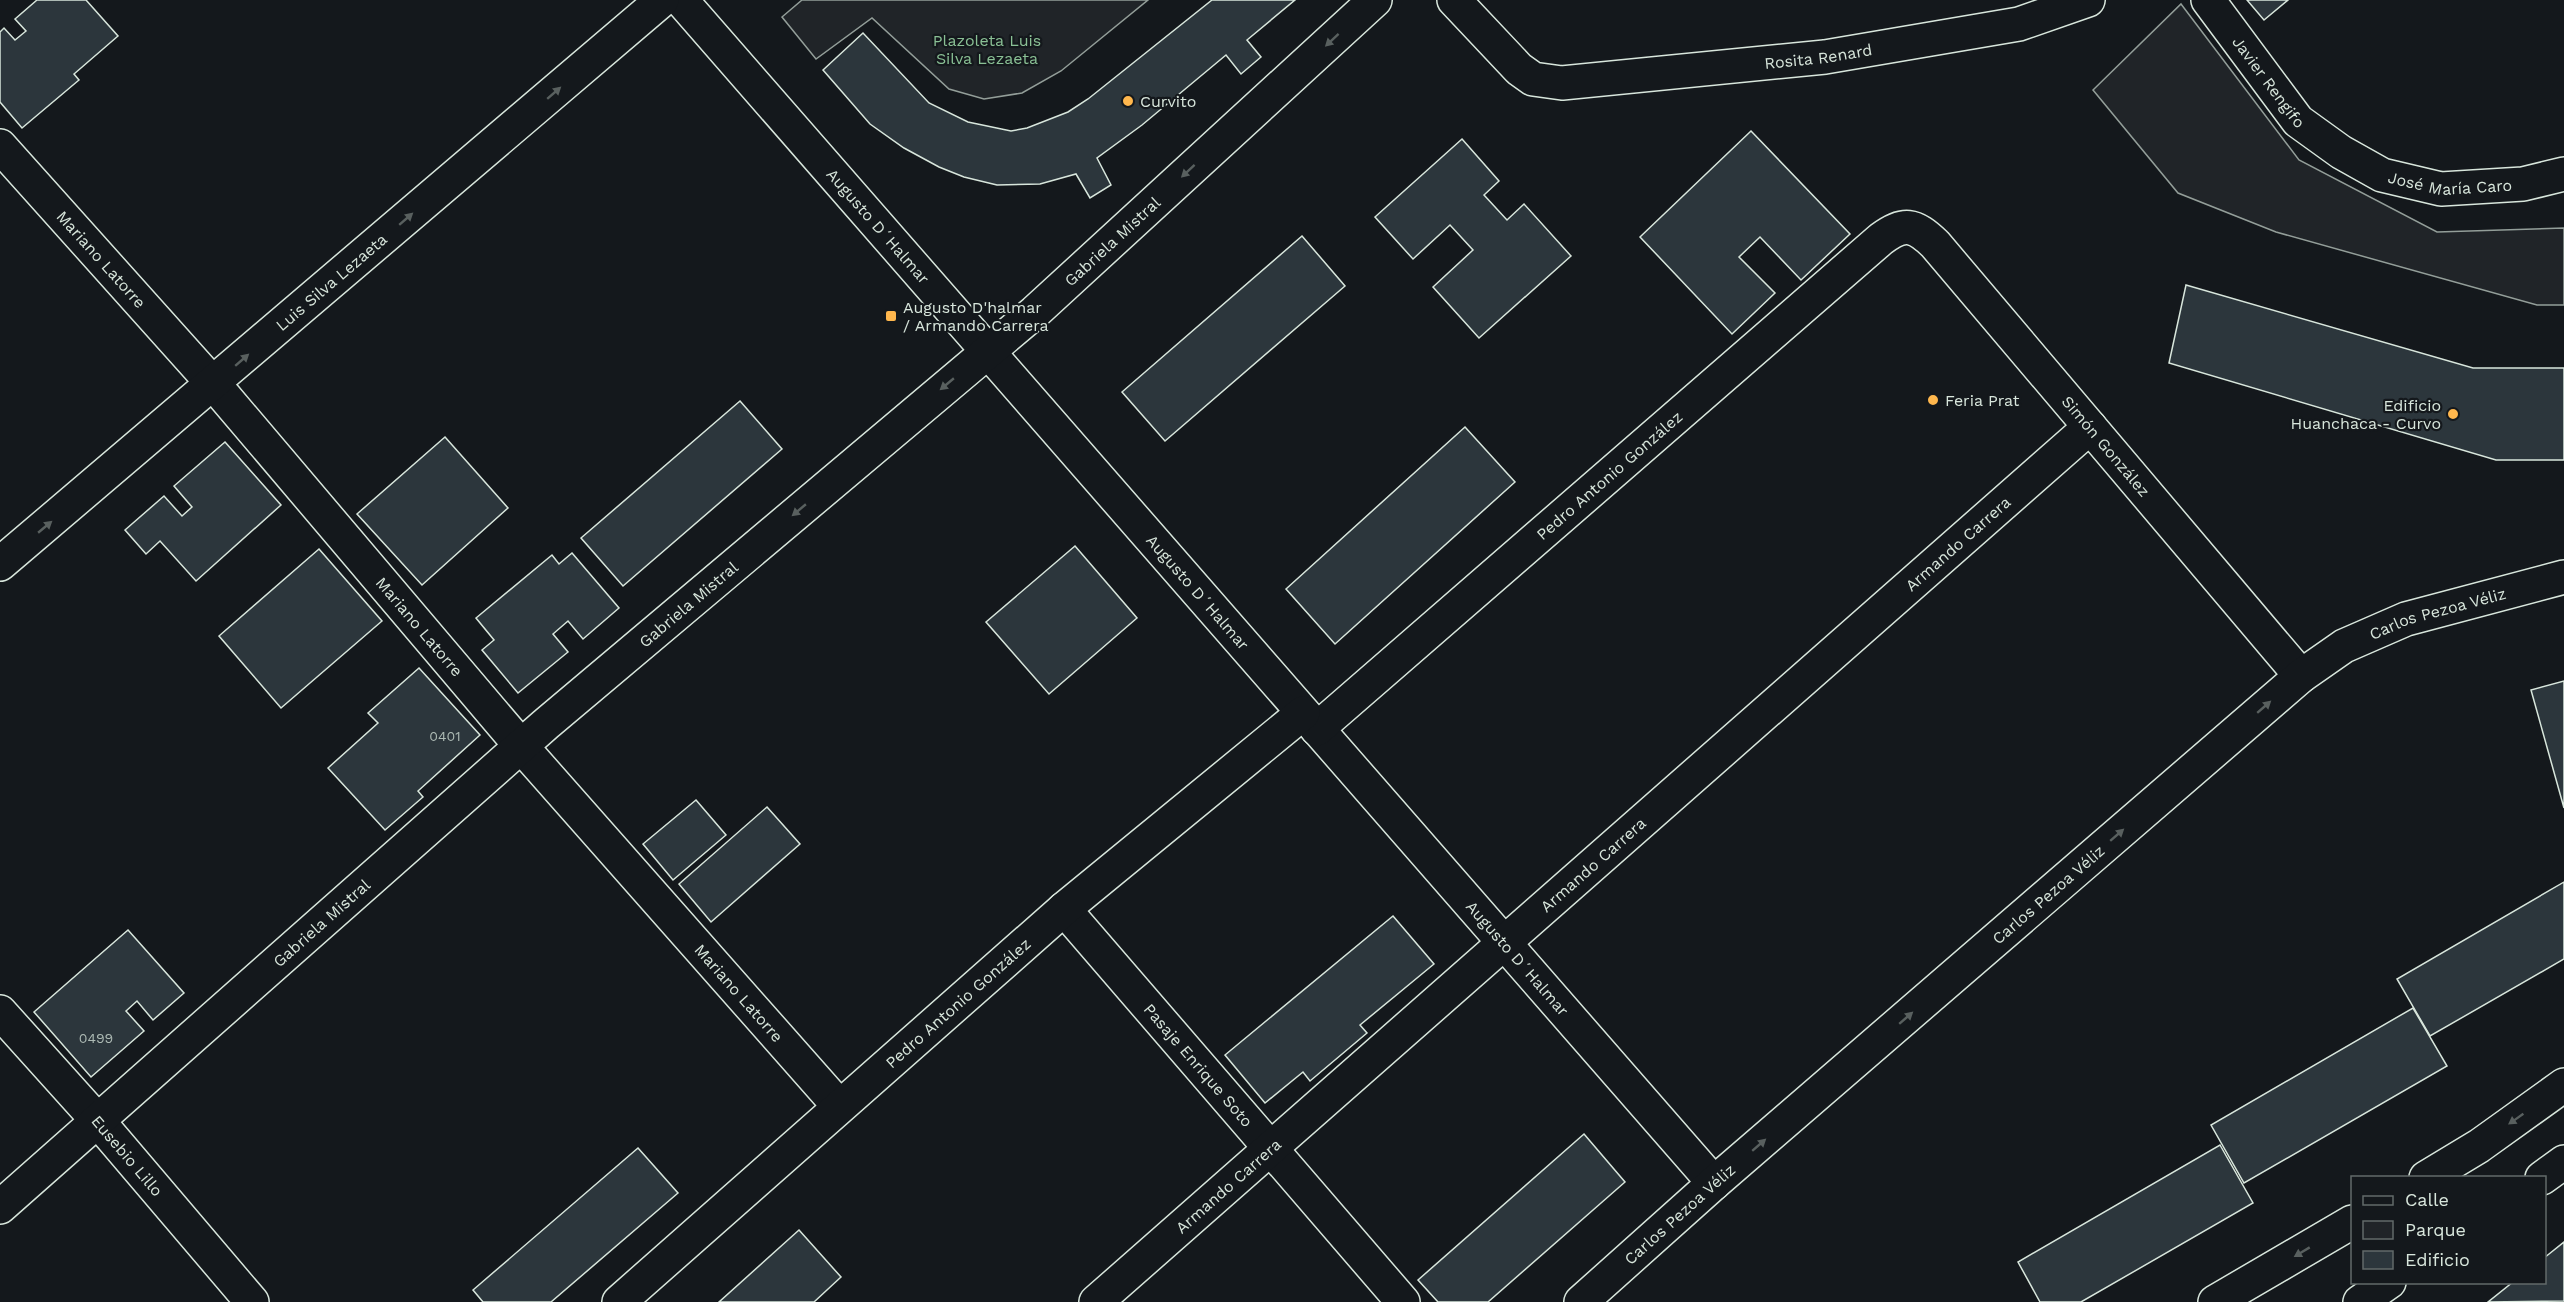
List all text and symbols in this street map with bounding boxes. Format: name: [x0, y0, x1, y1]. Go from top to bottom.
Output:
park label: Plazoleta Luis Silva Lezaeta: [933, 31, 1041, 68]
one-way arrow: [1325, 32, 1339, 46]
street label: Javier Rengifo: [2228, 33, 2308, 132]
street label: Rosita Renard: [1764, 40, 1874, 73]
one-way arrow: [546, 86, 562, 99]
place label: Curvito: [1140, 92, 1196, 111]
marker: Curvito: [1121, 94, 1135, 108]
one-way arrow: [1181, 164, 1196, 177]
street label: Augusto D´Halmar: [823, 165, 934, 288]
street label: José María Caro: [2386, 168, 2513, 199]
street label: Gabriela Mistral: [1061, 193, 1164, 290]
street label: Mariano Latorre: [53, 207, 150, 312]
one-way arrow: [398, 213, 414, 226]
street label: Luis Silva Lezaeta: [272, 230, 391, 335]
place label: Augusto D'halmar / Armando Carrera: [903, 298, 1049, 335]
marker: Augusto D'halmar / Armando Carrera: [884, 309, 898, 323]
one-way arrow: [234, 353, 249, 367]
one-way arrow: [940, 377, 955, 390]
place label: Feria Prat: [1945, 391, 2020, 410]
street label: Simón González: [2058, 392, 2154, 501]
marker: Feria Prat: [1926, 393, 1940, 407]
place label: Edificio Huanchaca - Curvo: [2291, 396, 2441, 433]
street label: Pedro Antonio González: [1533, 407, 1686, 544]
marker: Edificio Huanchaca - Curvo: [2446, 407, 2460, 421]
street label: Armando Carrera: [1901, 492, 2015, 595]
one-way arrow: [792, 503, 807, 516]
one-way arrow: [37, 520, 53, 533]
street label: Augusto D´Halmar: [1142, 531, 1253, 654]
street label: Gabriela Mistral: [635, 558, 742, 651]
street label: Mariano Latorre: [372, 573, 467, 680]
street label: Carlos Pezoa Véliz: [2366, 584, 2508, 644]
one-way arrow: [2257, 701, 2272, 714]
house number: 0401: [429, 728, 461, 744]
street label: Armando Carrera: [1537, 814, 1650, 916]
one-way arrow: [2109, 829, 2124, 842]
street label: Carlos Pezoa Véliz: [1988, 841, 2108, 948]
street label: Gabriela Mistral: [269, 875, 374, 971]
street label: Augusto D´Halmar: [1462, 897, 1573, 1020]
street label: Pedro Antonio González: [882, 934, 1034, 1072]
street label: Mariano Latorre: [690, 940, 787, 1046]
street label: Pasaje Enrique Soto: [1140, 1000, 1257, 1131]
one-way arrow: [1898, 1011, 1914, 1024]
house number: 0499: [79, 1030, 113, 1046]
street label: Eusebio Lillo: [87, 1112, 167, 1200]
one-way arrow: [2509, 1113, 2525, 1125]
street label: Armando Carrera: [1172, 1135, 1285, 1237]
one-way arrow: [1751, 1138, 1766, 1152]
street label: Carlos Pezoa Véliz: [1620, 1160, 1739, 1269]
legend: [2351, 1176, 2546, 1284]
text: Calle: [2405, 1189, 2449, 1210]
text: Parque: [2405, 1219, 2466, 1240]
one-way arrow: [2294, 1246, 2310, 1257]
text: Edificio: [2405, 1249, 2470, 1270]

